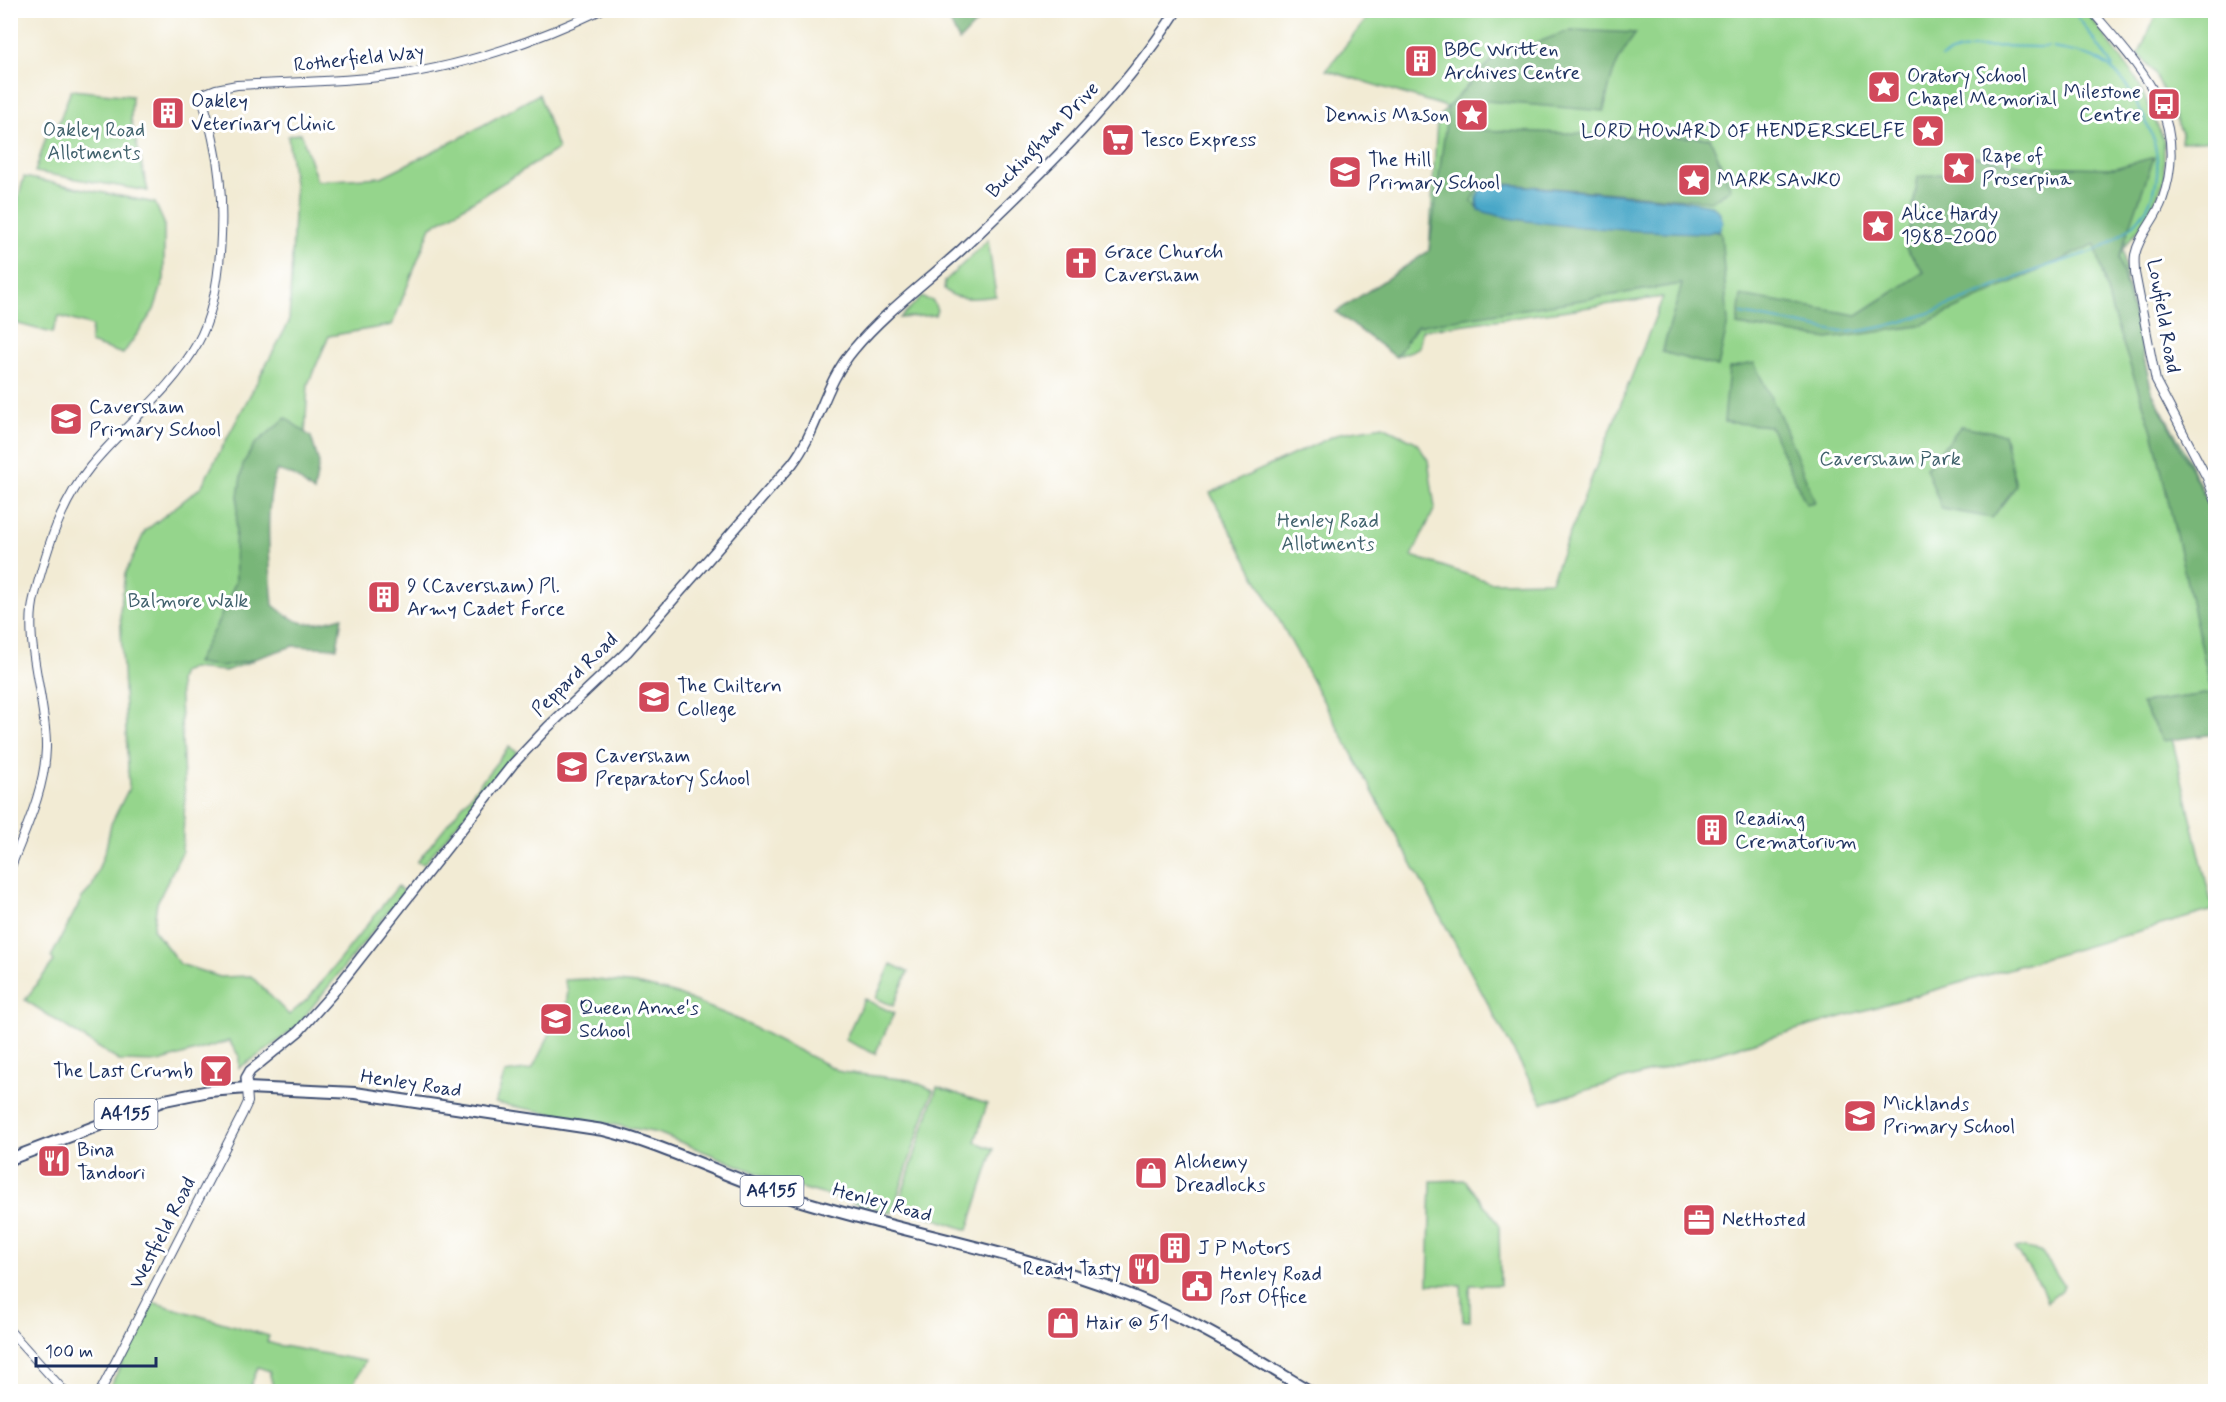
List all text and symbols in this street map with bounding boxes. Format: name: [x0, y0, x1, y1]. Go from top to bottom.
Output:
place label: BBC Written Archives Centre: [1444, 37, 1580, 87]
street label: Rotherfield Way: [292, 39, 426, 79]
building icon: BBC Written Archives Centre: [1403, 43, 1439, 79]
place label: Oratory School Chapel Memorial: [1907, 63, 2057, 113]
place icon: Oratory School Chapel Memorial: [1866, 69, 1902, 105]
street label: Buckingham Drive: [980, 76, 1107, 206]
place label: Milestone Centre: [2064, 79, 2141, 129]
bus stop icon: Milestone Centre: [2146, 86, 2182, 122]
place label: Oakley Veterinary Clinic: [191, 88, 336, 138]
building icon: Oakley Veterinary Clinic: [150, 95, 186, 131]
place icon: Dennis Mason: [1454, 97, 1490, 133]
place label: Dennis Mason: [1324, 102, 1449, 129]
place icon: LORD HOWARD OF HENDERSKELFE: [1910, 113, 1946, 149]
park label: Oakley Road Allotments: [43, 117, 145, 167]
place label: LORD HOWARD OF HENDERSKELFE: [1581, 118, 1905, 145]
supermarket icon: Tesco Express: [1100, 122, 1136, 158]
place label: Tesco Express: [1141, 127, 1257, 154]
place label: Rape of Proserpina: [1982, 143, 2072, 193]
place label: The Hill Primary School: [1368, 147, 1500, 197]
place icon: Rape of Proserpina: [1941, 150, 1977, 186]
school or university icon: The Hill Primary School: [1327, 154, 1363, 190]
place icon: MARK SAWKO: [1676, 162, 1712, 198]
place label: MARK SAWKO: [1717, 167, 1841, 194]
place label: Alice Hardy 1988-2000: [1901, 201, 1998, 251]
place icon: Alice Hardy 1988-2000: [1860, 208, 1896, 244]
place label: Grace Church Caversham: [1104, 239, 1223, 289]
church icon: Grace Church Caversham: [1063, 245, 1099, 281]
street label: Lowfield Road: [2140, 257, 2186, 375]
place label: Caversham Primary School: [89, 394, 221, 444]
school or university icon: Caversham Primary School: [48, 401, 84, 437]
park label: Caversham Park: [1819, 446, 1961, 473]
park label: Henley Road Allotments: [1277, 508, 1379, 558]
place label: 9 (Caversham) Pl. Army Cadet Force: [407, 573, 565, 623]
building icon: 9 (Caversham) Pl. Army Cadet Force: [366, 579, 402, 615]
park label: Balmore Walk: [128, 588, 248, 615]
street label: Peppard Road: [526, 627, 624, 723]
place label: The Chiltern College: [677, 673, 782, 723]
school or university icon: The Chiltern College: [636, 679, 672, 715]
place label: Caversham Preparatory School: [595, 743, 750, 793]
school or university icon: Caversham Preparatory School: [554, 749, 590, 785]
place label: Reading Crematorium: [1735, 806, 1857, 856]
building icon: Reading Crematorium: [1694, 812, 1730, 848]
place label: Queen Anne's School: [579, 995, 699, 1045]
school or university icon: Queen Anne's School: [538, 1001, 574, 1037]
bar icon: The Last Crumb: [198, 1053, 234, 1089]
place label: The Last Crumb: [53, 1058, 193, 1085]
street label: Henley Road: [359, 1064, 463, 1104]
place label: Micklands Primary School: [1883, 1091, 2015, 1141]
school or university icon: Micklands Primary School: [1842, 1098, 1878, 1134]
road number: A4155: [94, 1099, 158, 1129]
place label: Bina Tandoori: [77, 1137, 145, 1187]
restaurant icon: Bina Tandoori: [36, 1143, 72, 1179]
place label: Alchemy Dreadlocks: [1174, 1149, 1266, 1199]
shop icon: Alchemy Dreadlocks: [1133, 1155, 1169, 1191]
street label: Westfield Road: [123, 1172, 203, 1294]
road number: A4155: [740, 1176, 804, 1206]
street label: Henley Road: [829, 1177, 935, 1229]
office icon: NetHosted: [1681, 1202, 1717, 1238]
place label: NetHosted: [1722, 1207, 1806, 1234]
building icon: J P Motors: [1157, 1230, 1193, 1266]
place label: J P Motors: [1198, 1235, 1291, 1262]
restaurant icon: Ready Tasty: [1126, 1251, 1162, 1287]
place label: Ready Tasty: [1023, 1256, 1121, 1283]
place label: Henley Road Post Office: [1220, 1261, 1322, 1311]
public building icon: Henley Road Post Office: [1179, 1268, 1215, 1304]
shop icon: Hair @ 51: [1045, 1305, 1081, 1341]
place label: Hair @ 51: [1086, 1310, 1169, 1337]
scale bar: [36, 1330, 156, 1368]
text: 100 m: [45, 1340, 93, 1364]

